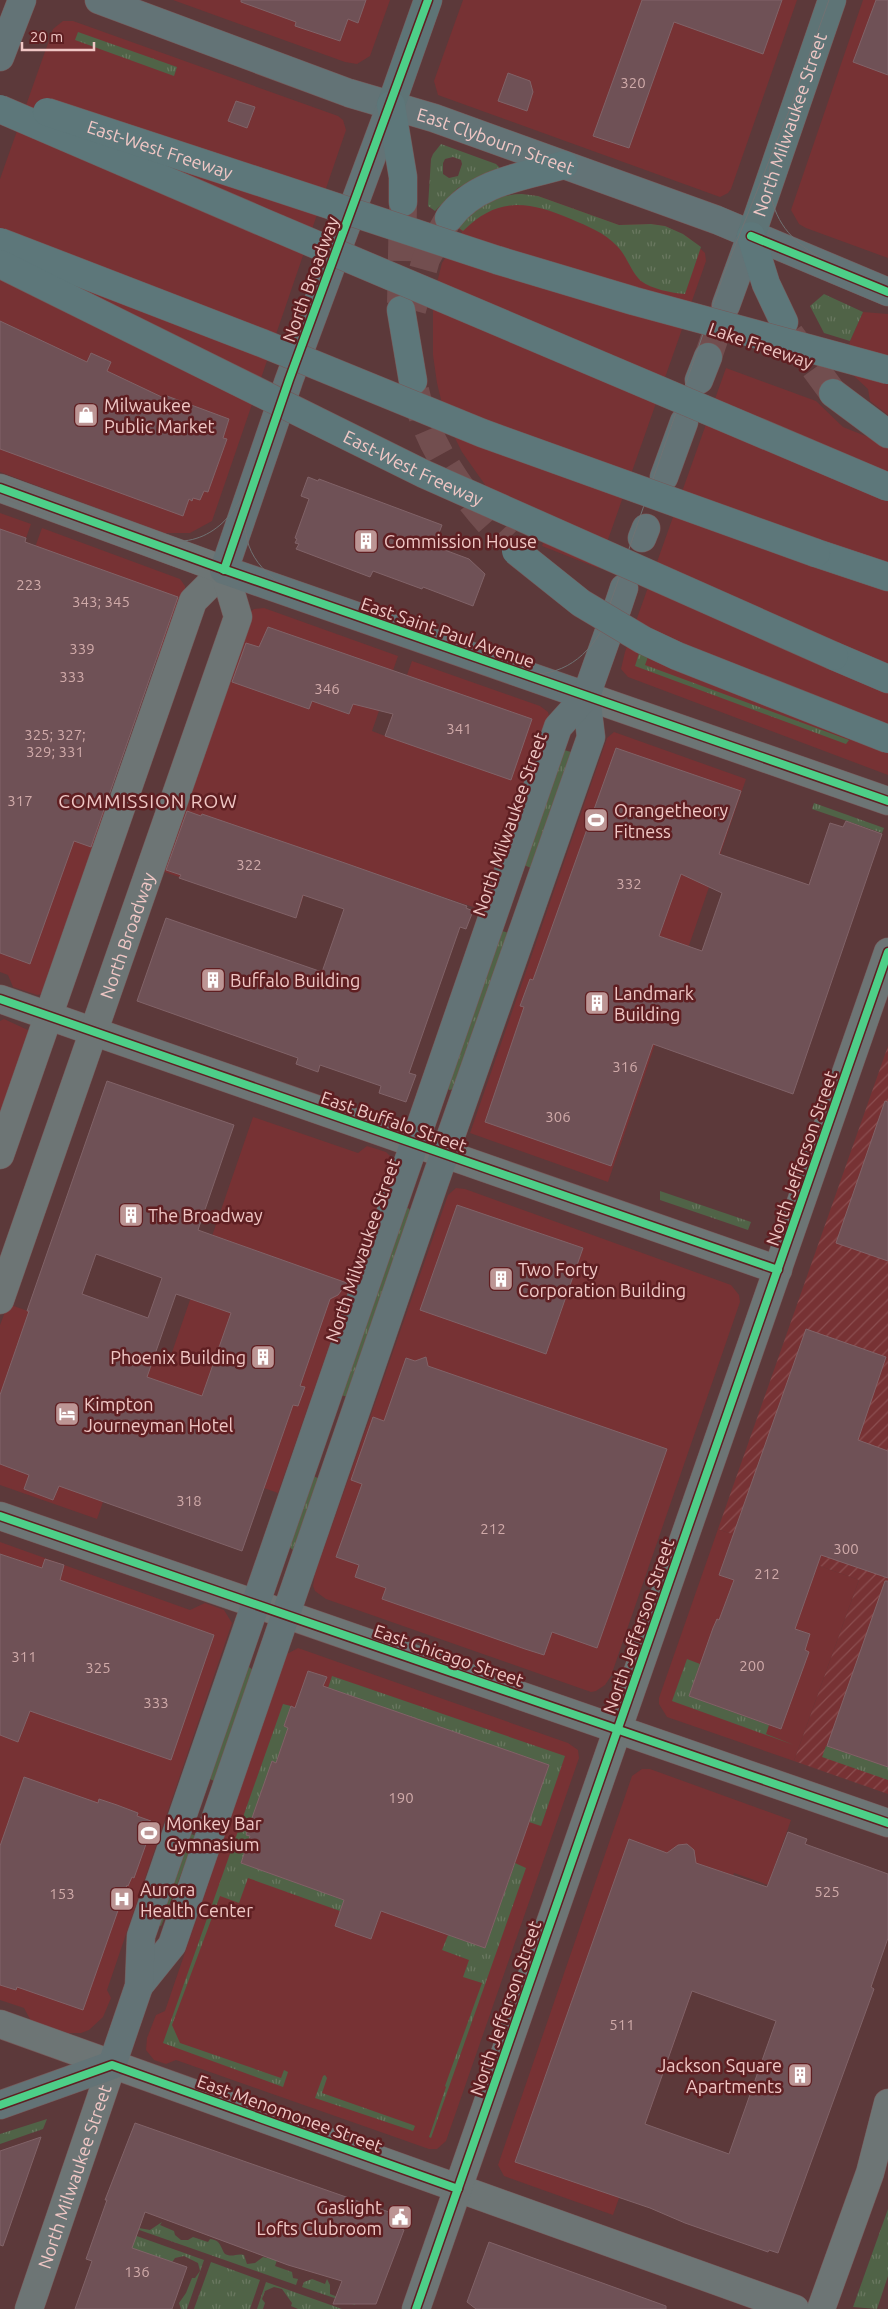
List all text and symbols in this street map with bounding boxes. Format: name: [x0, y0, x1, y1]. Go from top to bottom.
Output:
scale bar: [22, 20, 95, 52]
text: 20 m: [30, 28, 63, 45]
street label: North Milwaukee Street: [749, 30, 830, 219]
house number: 320: [620, 74, 646, 91]
street label: East Clybourn Street: [415, 104, 577, 178]
street label: East-West Freeway: [85, 116, 236, 183]
street label: North Broadway: [278, 213, 342, 344]
street label: Lake Freeway: [706, 318, 816, 372]
place label: Milwaukee Public Market: [104, 395, 215, 436]
shop icon: Milwaukee Public Market: [73, 402, 99, 428]
street label: East-West Freeway: [341, 426, 487, 509]
building icon: Commission House: [353, 528, 379, 554]
place label: Commission House: [384, 531, 537, 551]
house number: 223: [16, 576, 42, 593]
house number: 343; 345: [72, 593, 130, 610]
street label: East Saint Paul Avenue: [358, 593, 538, 671]
house number: 339: [69, 640, 95, 657]
house number: 333: [59, 668, 85, 685]
house number: 346: [314, 680, 340, 697]
house number: 341: [446, 720, 472, 737]
house number: 325; 327; 329; 331: [24, 726, 86, 760]
street label: North Milwaukee Street: [468, 730, 550, 918]
district label: COMMISSION ROW: [58, 790, 238, 812]
house number: 317: [7, 792, 33, 809]
place label: Orangetheory Fitness: [614, 800, 729, 841]
sports icon: Orangetheory Fitness: [583, 807, 609, 833]
house number: 322: [236, 856, 262, 873]
street label: North Broadway: [96, 870, 158, 1001]
house number: 332: [616, 875, 642, 892]
building icon: Buffalo Building: [200, 967, 226, 993]
place label: Buffalo Building: [230, 970, 360, 990]
place label: Landmark Building: [614, 983, 694, 1024]
building icon: Landmark Building: [584, 990, 610, 1016]
house number: 316: [612, 1058, 638, 1075]
street label: North Jefferson Street: [762, 1068, 840, 1248]
street label: East Buffalo Street: [319, 1087, 469, 1155]
house number: 306: [545, 1108, 571, 1125]
street label: North Milwaukee Street: [321, 1156, 403, 1344]
building icon: The Broadway: [118, 1202, 144, 1228]
place label: The Broadway: [148, 1205, 263, 1225]
place label: Two Forty Corporation Building: [518, 1259, 686, 1300]
building icon: Two Forty Corporation Building: [488, 1266, 514, 1292]
building icon: Phoenix Building: [250, 1344, 276, 1370]
place label: Phoenix Building: [110, 1347, 246, 1367]
place label: Kimpton Journeyman Hotel: [84, 1394, 234, 1435]
hotel icon: Kimpton Journeyman Hotel: [54, 1401, 80, 1427]
house number: 318: [176, 1492, 202, 1509]
house number: 212: [480, 1520, 506, 1537]
street label: North Jefferson Street: [599, 1536, 677, 1716]
house number: 300: [833, 1540, 859, 1557]
house number: 212: [754, 1565, 780, 1582]
street label: East Chicago Street: [372, 1620, 526, 1690]
house number: 311: [11, 1648, 37, 1665]
house number: 200: [739, 1657, 765, 1674]
house number: 325: [85, 1659, 111, 1676]
house number: 333: [143, 1694, 169, 1711]
house number: 190: [388, 1789, 414, 1806]
place label: Monkey Bar Gymnasium: [166, 1813, 262, 1854]
sports icon: Monkey Bar Gymnasium: [136, 1820, 162, 1846]
place label: Aurora Health Center: [140, 1879, 253, 1920]
house number: 525: [814, 1883, 840, 1900]
house number: 153: [49, 1885, 75, 1902]
hospital icon: Aurora Health Center: [109, 1886, 135, 1912]
street label: North Jefferson Street: [466, 1918, 544, 2098]
house number: 511: [609, 2016, 635, 2033]
place label: Jackson Square Apartments: [657, 2055, 782, 2096]
building icon: Jackson Square Apartments: [787, 2062, 813, 2088]
street label: East Menomonee Street: [195, 2070, 385, 2156]
street label: North Milwaukee Street: [34, 2082, 115, 2271]
place label: Gaslight Lofts Clubroom: [256, 2197, 382, 2238]
public building icon: Gaslight Lofts Clubroom: [387, 2204, 413, 2230]
house number: 136: [124, 2263, 150, 2280]

